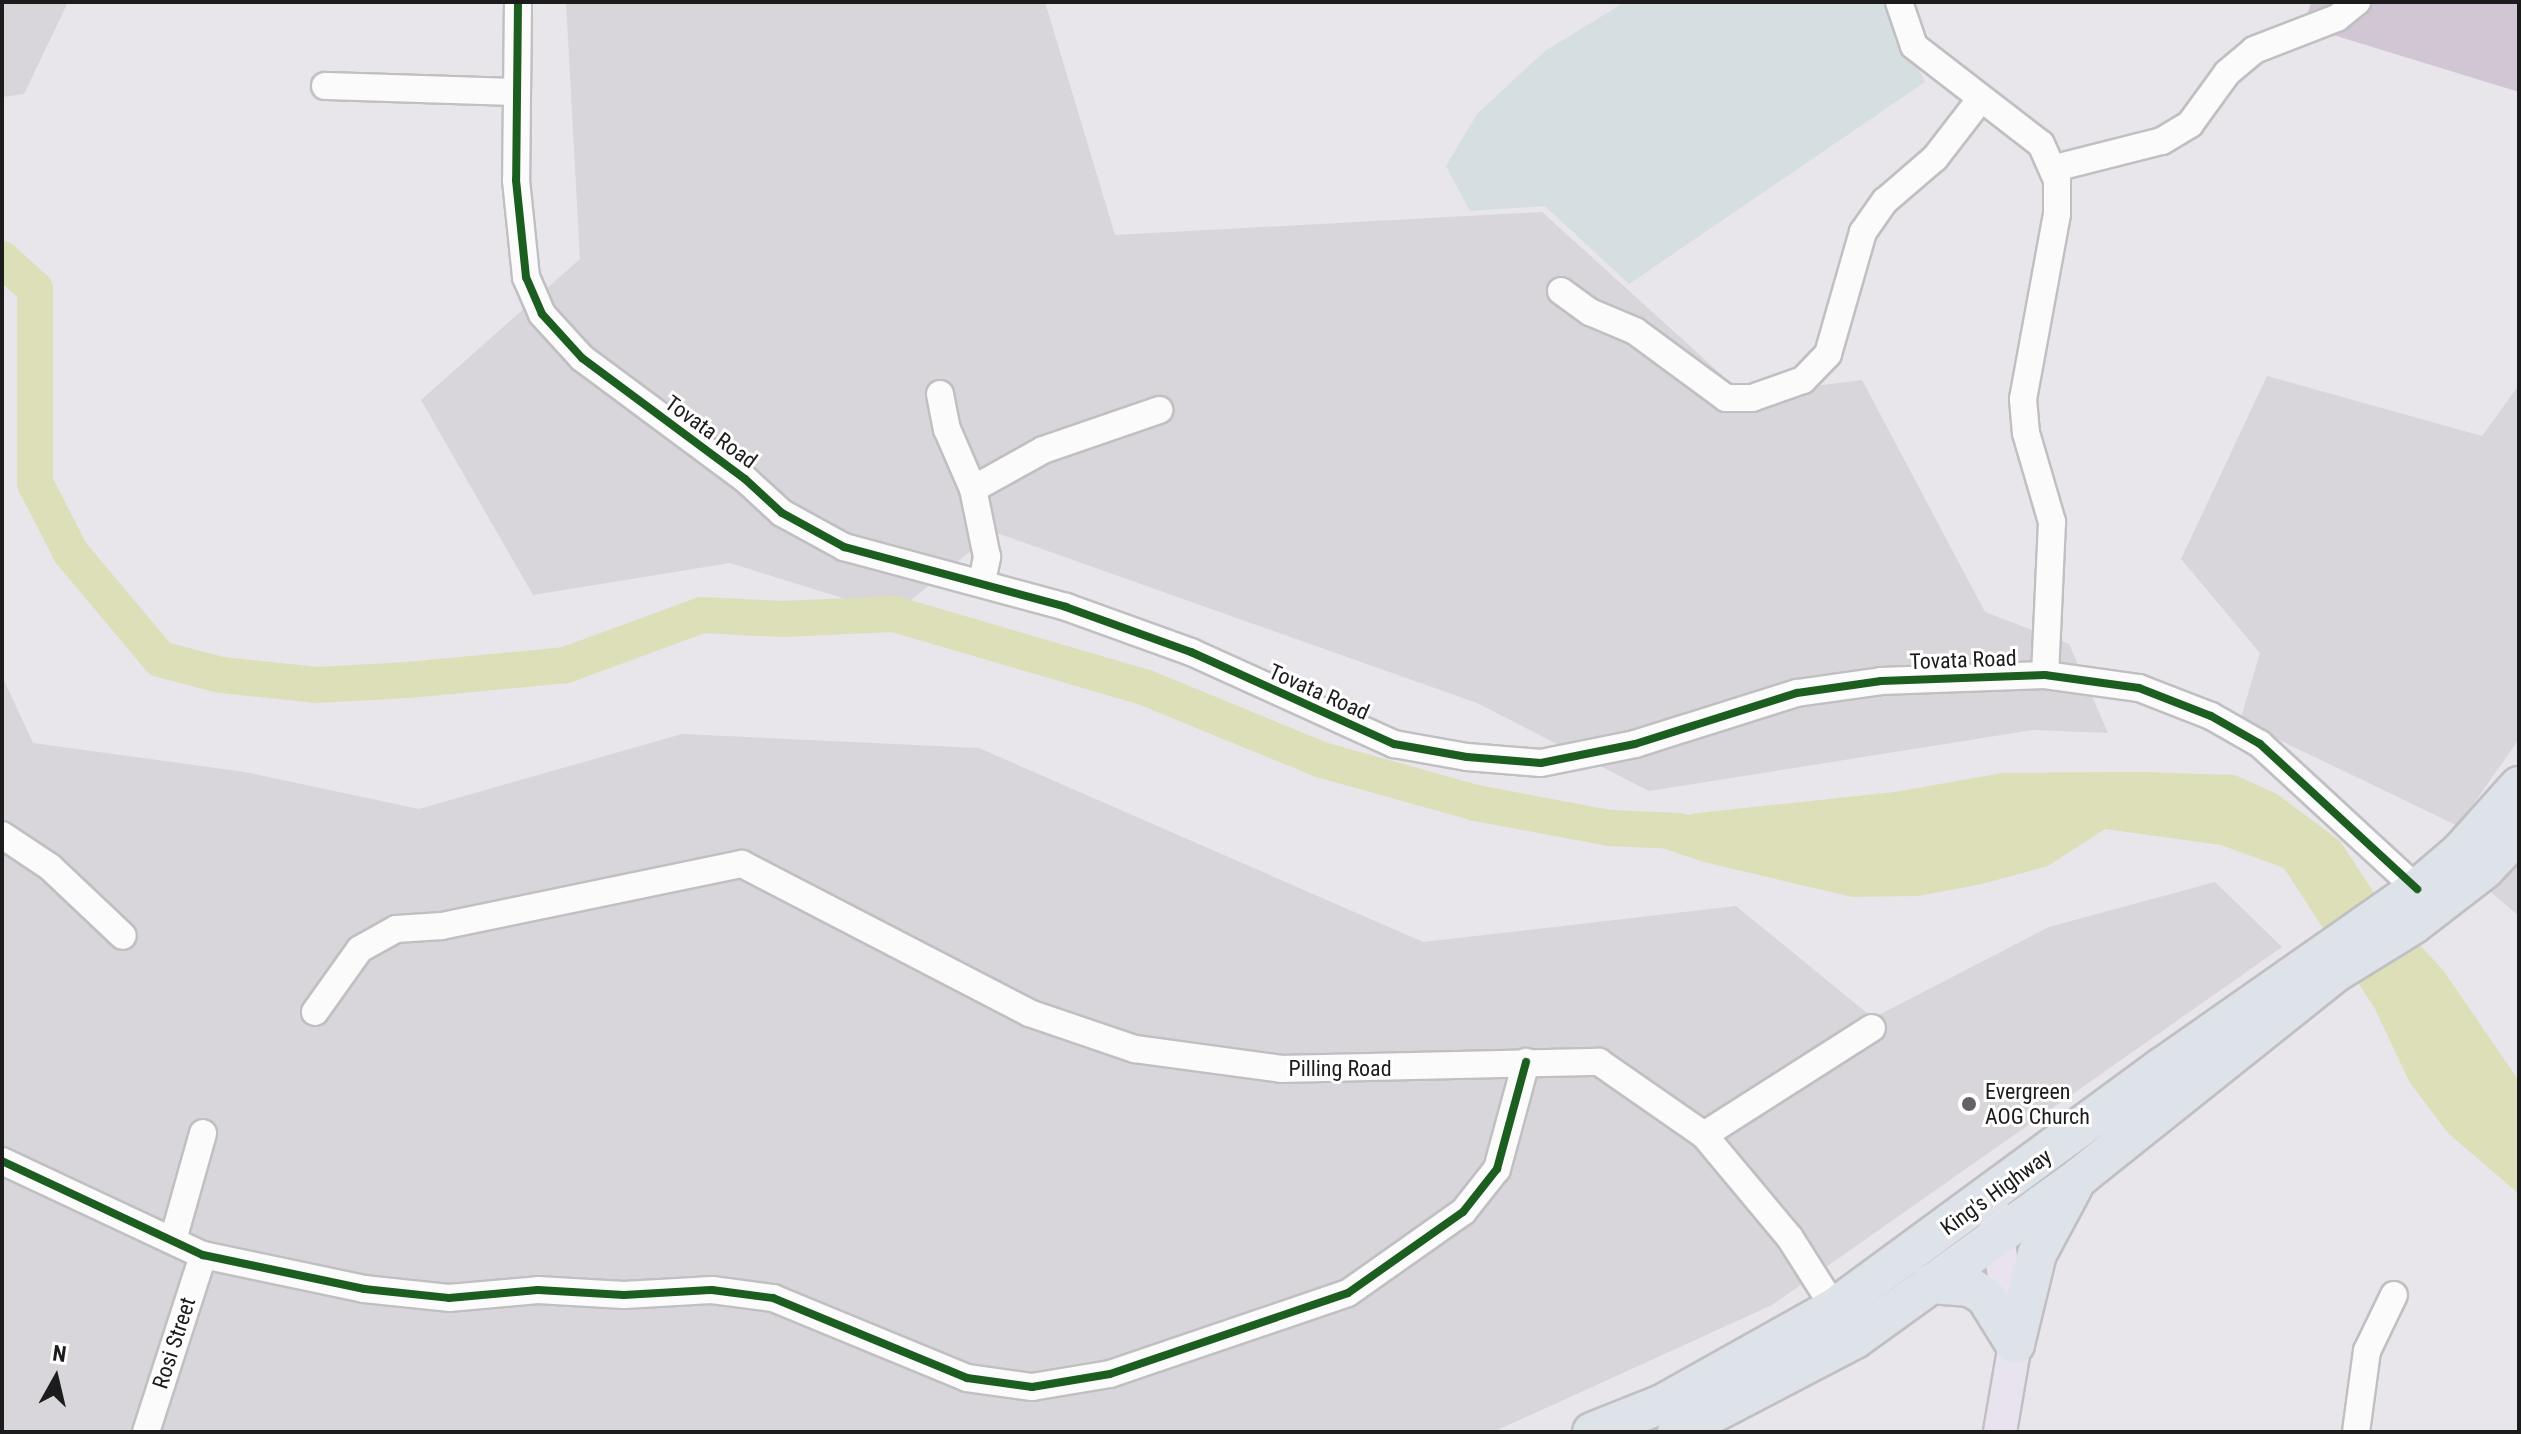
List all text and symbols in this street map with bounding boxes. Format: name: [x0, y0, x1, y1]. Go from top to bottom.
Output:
street label: Tovata Road: [660, 390, 762, 474]
street label: Tovata Road: [1909, 645, 2017, 675]
street label: Tovata Road: [1265, 658, 1373, 726]
street label: Pilling Road: [1288, 1056, 1392, 1082]
place label: Evergreen AOG Church: [1985, 1078, 2090, 1130]
marker: Evergreen AOG Church: [1960, 1095, 1978, 1113]
street label: King's Highway: [1935, 1143, 2057, 1241]
street label: Rosi Street: [147, 1294, 201, 1392]
north arrow: [16, 1338, 96, 1418]
text: N: [51, 1340, 68, 1367]

